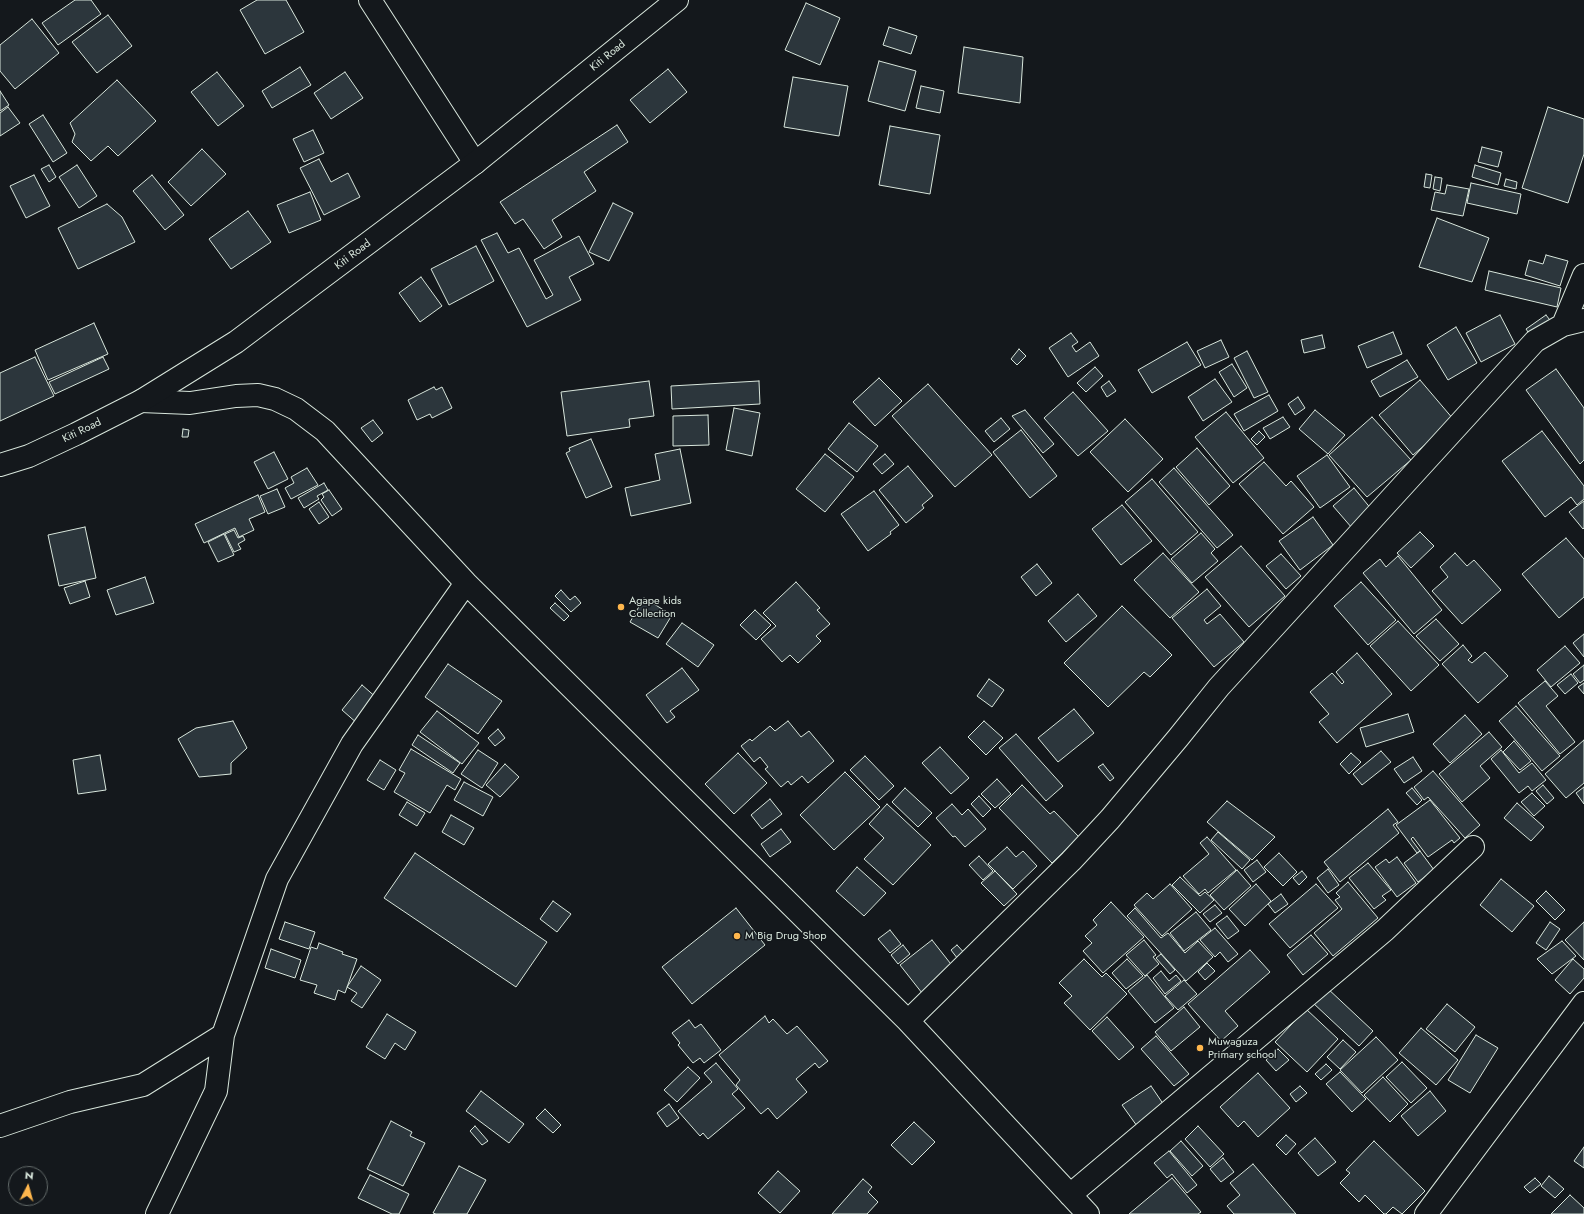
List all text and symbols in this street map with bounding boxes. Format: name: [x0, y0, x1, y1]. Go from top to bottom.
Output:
street label: Kiti Road: [588, 38, 628, 74]
street label: Kiti Road: [332, 237, 374, 273]
street label: Kiti Road: [60, 416, 104, 446]
place label: Agape kids Collection: [629, 594, 681, 620]
marker: Agape kids Collection: [616, 602, 626, 612]
place label: M Big Drug Shop: [745, 929, 826, 943]
marker: M Big Drug Shop: [732, 931, 742, 941]
place label: Muwaguza Primary school: [1208, 1035, 1277, 1061]
marker: Muwaguza Primary school: [1195, 1043, 1205, 1053]
north arrow: [8, 1166, 48, 1206]
text: N: [24, 1167, 34, 1183]

